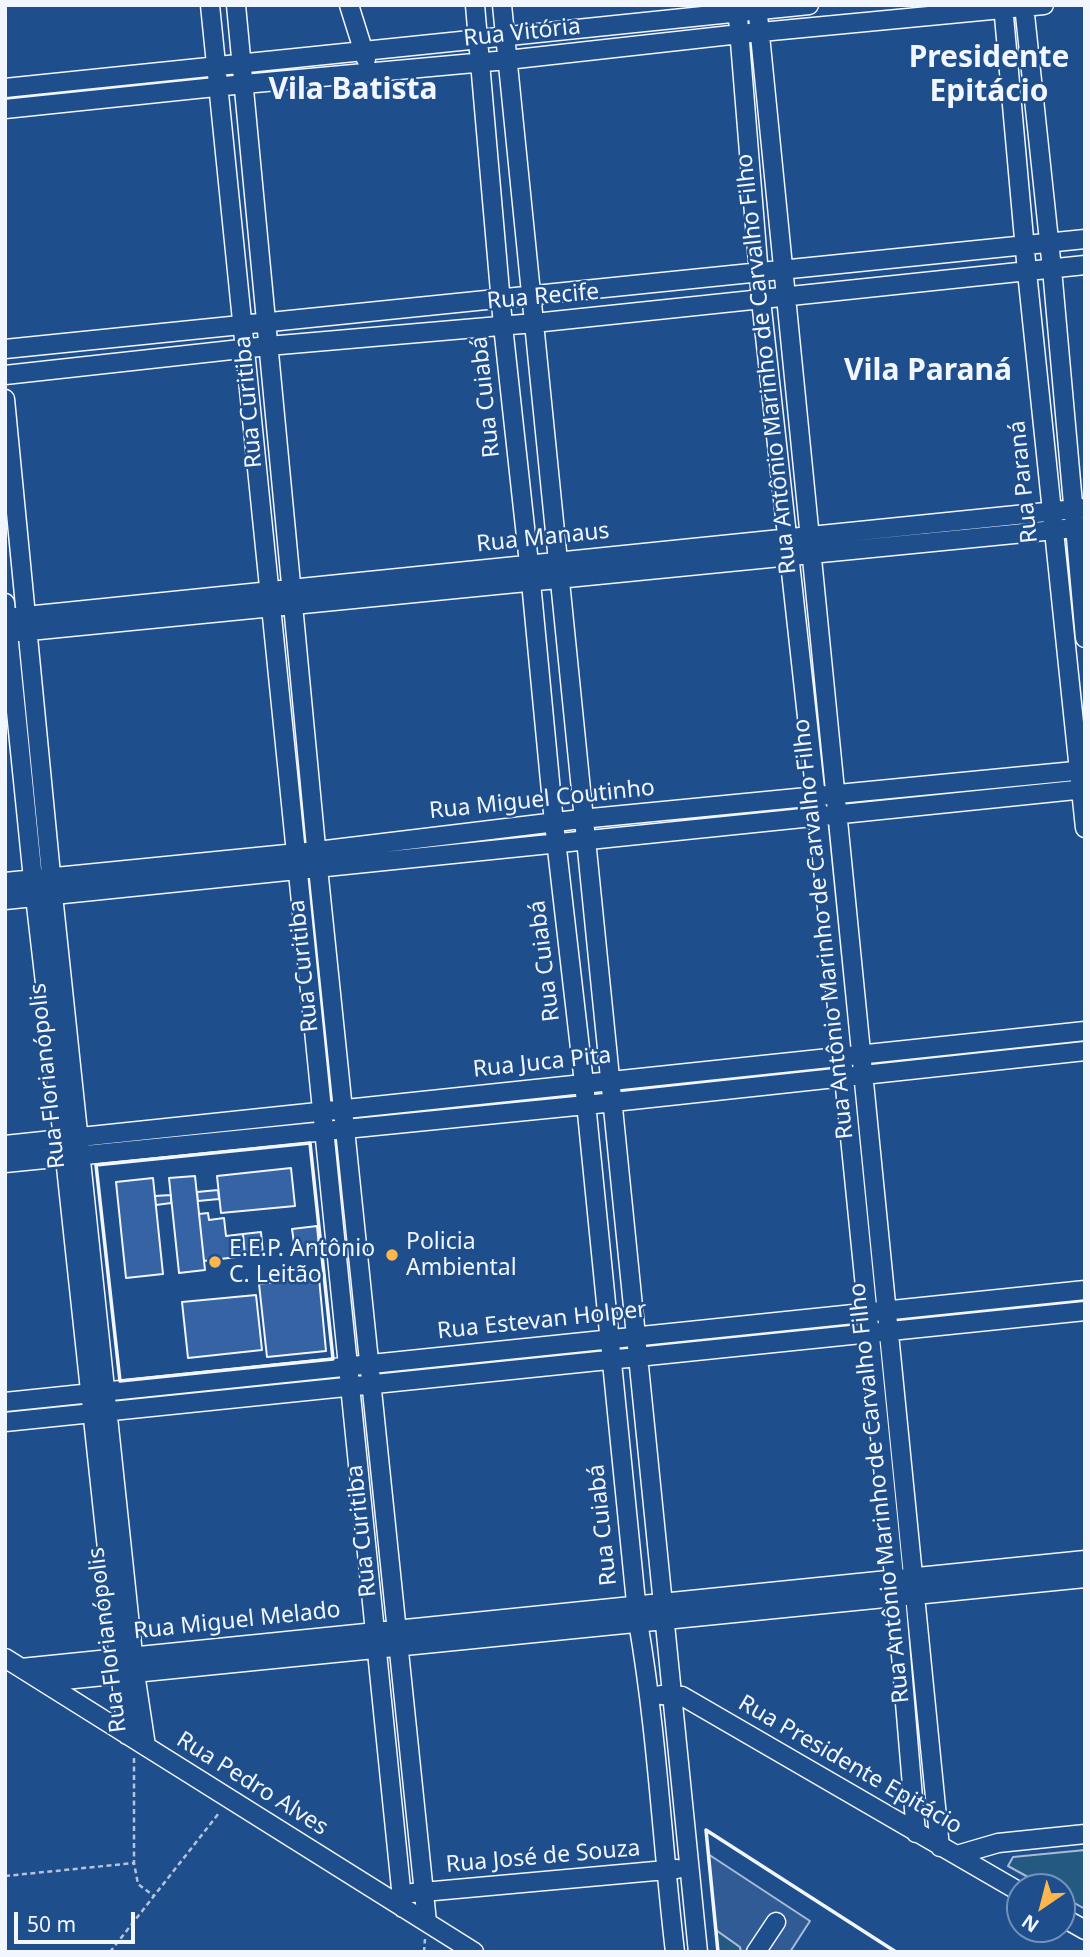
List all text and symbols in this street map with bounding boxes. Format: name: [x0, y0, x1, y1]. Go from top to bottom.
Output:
street label: Rua Vitória: [462, 13, 582, 53]
district label: Presidente Epitácio: [909, 40, 1069, 110]
district label: Vila Batista: [268, 72, 438, 108]
street label: Rua Antônio Marinho de Carvalho Filho: [731, 152, 803, 576]
street label: Rua Recife: [486, 278, 600, 316]
street label: Rua Curitiba: [229, 335, 269, 469]
street label: Rua Cuiabá: [466, 335, 506, 459]
district label: Vila Paraná: [844, 353, 1012, 389]
street label: Rua Paraná: [1004, 419, 1044, 545]
street label: Rua Manaus: [475, 517, 611, 559]
street label: Rua Antônio Marinho de Carvalho Filho: [788, 717, 860, 1141]
street label: Rua Miguel Coutinho: [428, 774, 656, 826]
street label: Rua Curitiba: [283, 898, 325, 1034]
street label: Rua Cuiabá: [524, 899, 566, 1023]
street label: Rua Florianópolis: [25, 982, 71, 1170]
street label: Rua Juca Pita: [472, 1042, 612, 1084]
place label: Policia Ambiental: [406, 1228, 517, 1282]
place label: E.E.P. Antônio C. Leitão: [229, 1235, 375, 1289]
marker: Policia Ambiental: [384, 1247, 400, 1263]
marker: E.E.P. Antônio C. Leitão: [207, 1254, 223, 1270]
street label: Rua Antônio Marinho de Carvalho Filho: [844, 1281, 916, 1705]
street label: Rua Estevan Holper: [436, 1296, 648, 1346]
street label: Rua Curitiba: [341, 1463, 383, 1599]
street label: Rua Cuiabá: [583, 1463, 623, 1587]
street label: Rua Florianópolis: [83, 1546, 133, 1734]
street label: Rua Miguel Melado: [132, 1596, 342, 1646]
street label: Rua Presidente Epitácio: [733, 1690, 967, 1840]
street label: Rua Pedro Alves: [171, 1726, 333, 1842]
street label: Rua José de Souza: [445, 1835, 641, 1879]
north arrow: [1006, 1873, 1076, 1943]
scale bar: [18, 1898, 138, 1942]
text: N: [1016, 1908, 1044, 1939]
text: 50 m: [27, 1910, 76, 1938]

